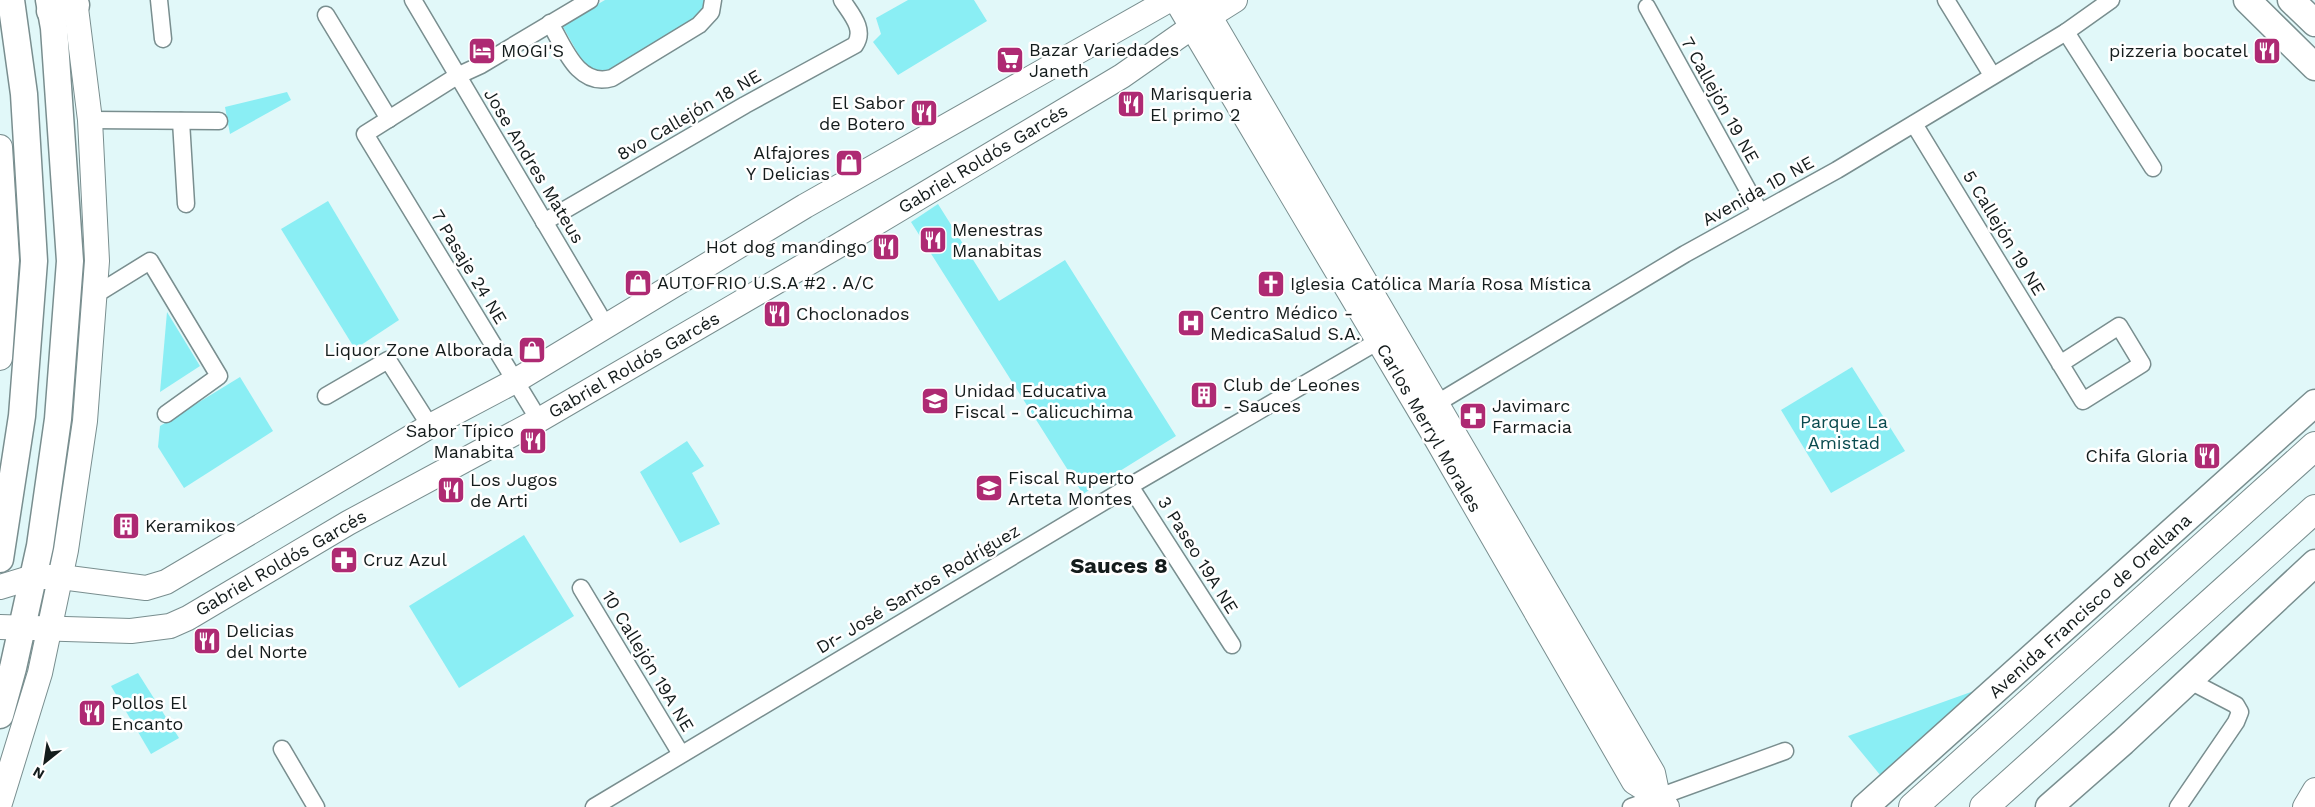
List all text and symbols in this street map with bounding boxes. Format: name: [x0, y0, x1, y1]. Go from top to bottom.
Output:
street label: 7 Callejón 19 NE: [1677, 33, 1764, 167]
hotel icon: MOGI'S: [467, 36, 497, 66]
restaurant icon: pizzeria bocatel: [2252, 36, 2282, 66]
place label: Bazar Variedades Janeth: [1029, 39, 1179, 81]
place label: MOGI'S: [501, 40, 564, 61]
place label: pizzeria bocatel: [2109, 40, 2248, 61]
supermarket icon: Bazar Variedades Janeth: [995, 45, 1025, 75]
street label: 8vo Callejón 18 NE: [613, 65, 764, 164]
place label: Marisqueria El primo 2: [1150, 83, 1252, 125]
street label: Jose Andres Mateus: [480, 84, 589, 247]
restaurant icon: Marisqueria El primo 2: [1116, 89, 1146, 119]
place label: El Sabor de Botero: [819, 92, 905, 134]
restaurant icon: El Sabor de Botero: [909, 98, 939, 128]
street label: Gabriel Roldós Garcés: [894, 100, 1071, 218]
place label: Alfajores Y Delicias: [746, 142, 830, 184]
shop icon: Alfajores Y Delicias: [834, 148, 864, 178]
street label: Avenida 1D NE: [1698, 151, 1817, 230]
street label: 5 Callejón 19 NE: [1959, 166, 2050, 299]
street label: 7 Pasaje 24 NE: [427, 206, 512, 328]
place label: Menestras Manabitas: [952, 219, 1043, 261]
restaurant icon: Menestras Manabitas: [918, 225, 948, 255]
restaurant icon: Hot dog mandingo: [871, 232, 901, 262]
place label: Hot dog mandingo: [706, 236, 867, 257]
shop icon: AUTOFRIO U.S.A #2 . A/C: [623, 268, 653, 298]
church icon: Iglesia Católica María Rosa Mística: [1256, 269, 1286, 299]
place label: AUTOFRIO U.S.A #2 . A/C: [657, 272, 874, 293]
place label: Iglesia Católica María Rosa Mística: [1290, 273, 1591, 294]
restaurant icon: Choclonados: [762, 299, 792, 329]
place label: Centro Médico - MedicaSalud S.A.: [1210, 302, 1361, 344]
place label: Choclonados: [796, 303, 910, 324]
street label: Gabriel Roldós Garcés: [545, 307, 723, 422]
hospital icon: Centro Médico - MedicaSalud S.A.: [1176, 308, 1206, 338]
shop icon: Liquor Zone Alborada: [517, 335, 547, 365]
place label: Liquor Zone Alborada: [324, 339, 513, 360]
street label: Carlos Merryl Morales: [1373, 340, 1486, 516]
place label: Club de Leones - Sauces: [1223, 374, 1360, 416]
place label: Unidad Educativa Fiscal - Calicuchima: [954, 380, 1133, 422]
building icon: Club de Leones - Sauces: [1189, 380, 1219, 410]
school or university icon: Unidad Educativa Fiscal - Calicuchima: [920, 386, 950, 416]
place label: Javimarc Farmacia: [1492, 395, 1572, 437]
pharmacy icon: Javimarc Farmacia: [1458, 401, 1488, 431]
park label: Parque La Amistad: [1800, 411, 1888, 453]
place label: Sabor Típico Manabita: [406, 420, 514, 462]
restaurant icon: Sabor Típico Manabita: [518, 426, 548, 456]
restaurant icon: Chifa Gloria: [2192, 441, 2222, 471]
place label: Chifa Gloria: [2086, 445, 2188, 466]
place label: Fiscal Ruperto Arteta Montes: [1008, 467, 1134, 509]
place label: Los Jugos de Arti: [470, 469, 557, 511]
school or university icon: Fiscal Ruperto Arteta Montes: [974, 473, 1004, 503]
restaurant icon: Los Jugos de Arti: [436, 475, 466, 505]
street label: 3 Paseo 19A NE: [1154, 492, 1243, 617]
street label: Gabriel Roldós Garcés: [192, 505, 370, 620]
street label: Avenida Francisco de Orellana: [1984, 509, 2195, 702]
building icon: Keramikos: [111, 511, 141, 541]
place label: Keramikos: [145, 515, 236, 536]
street label: Dr- José Santos Rodríguez: [812, 519, 1023, 658]
pharmacy icon: Cruz Azul: [329, 545, 359, 575]
place label: Cruz Azul: [363, 549, 447, 570]
district label: Sauces 8: [1070, 553, 1168, 578]
street label: 10 Callejón 19A NE: [598, 586, 699, 735]
place label: Delicias del Norte: [226, 620, 307, 662]
restaurant icon: Delicias del Norte: [192, 626, 222, 656]
place label: Pollos El Encanto: [111, 692, 188, 734]
restaurant icon: Pollos El Encanto: [77, 698, 107, 728]
north arrow: [20, 737, 70, 787]
text: N: [30, 764, 47, 783]

